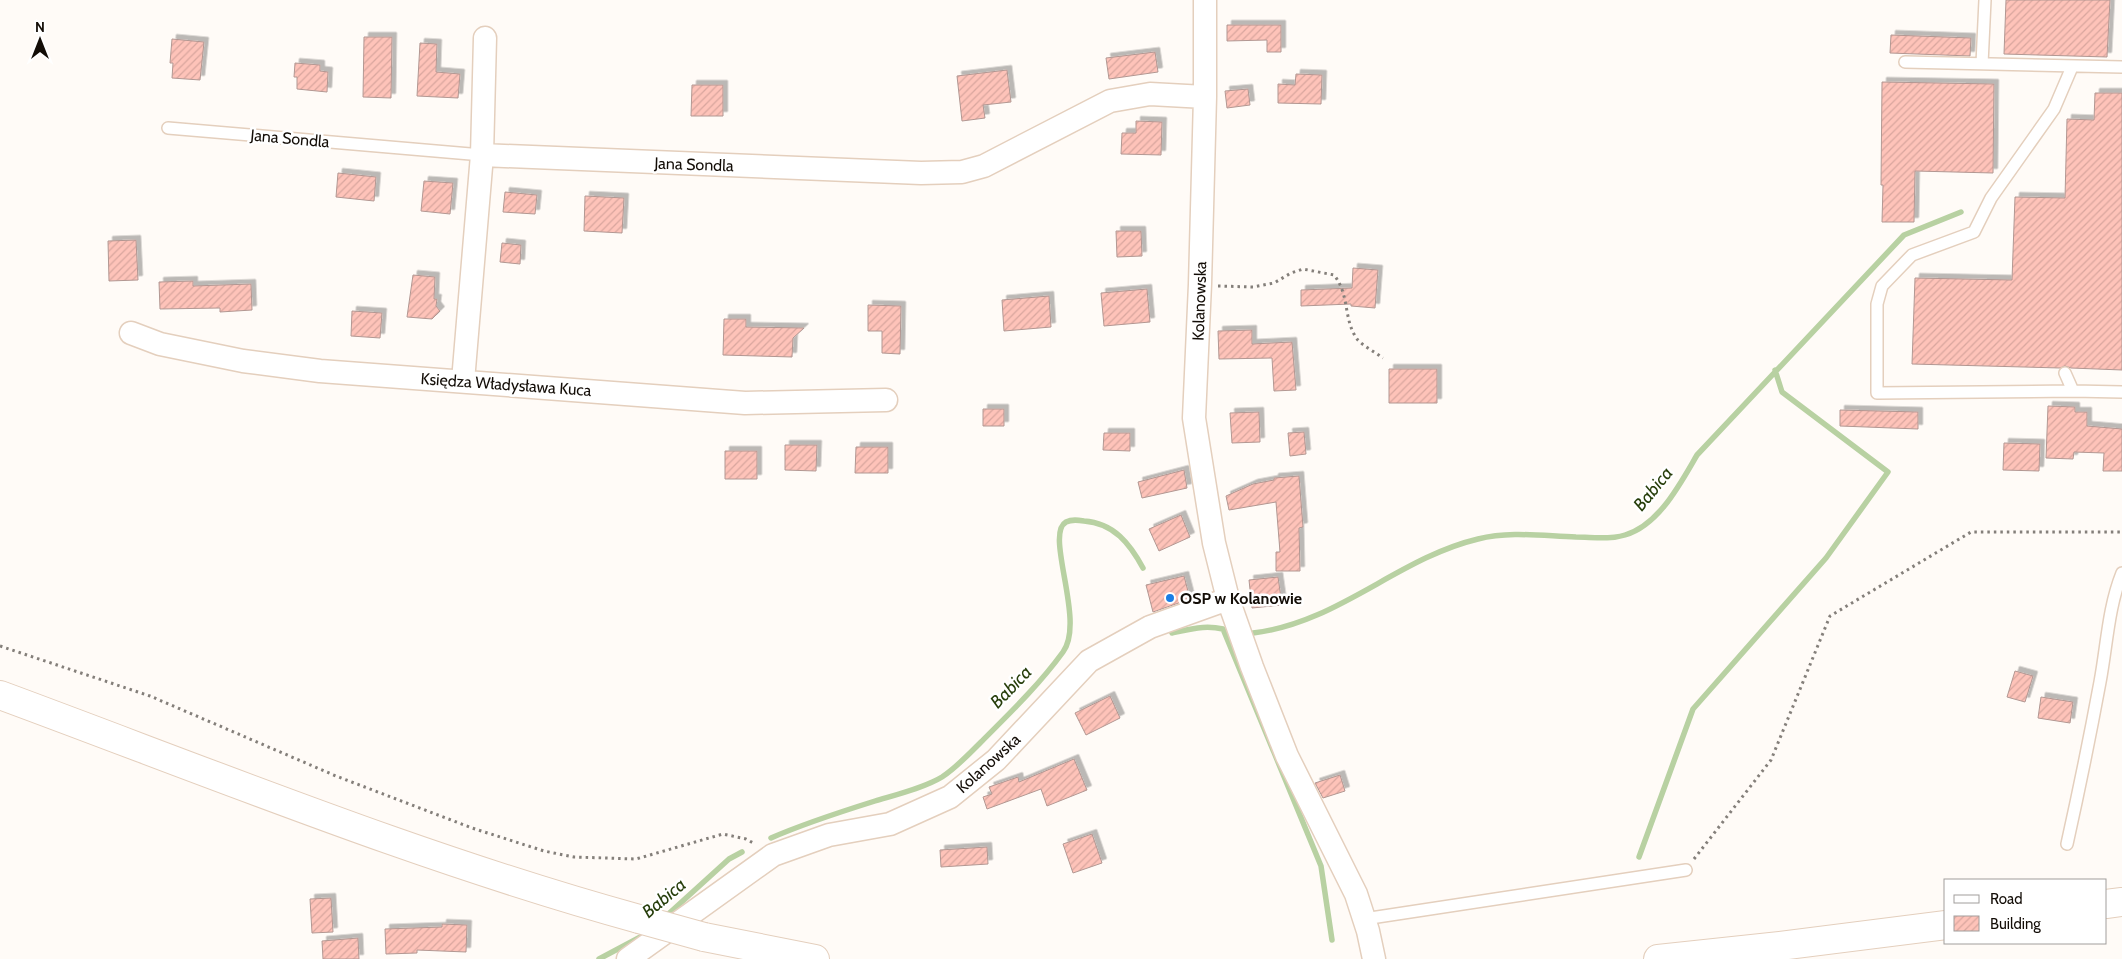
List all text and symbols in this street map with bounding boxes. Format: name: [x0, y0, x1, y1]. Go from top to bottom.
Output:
north arrow: [15, 15, 65, 65]
text: N: [35, 18, 45, 36]
street label: Jana Sondla: [249, 125, 331, 151]
street label: Jana Sondla: [653, 154, 734, 175]
street label: Kolanowska: [1189, 261, 1210, 341]
street label: Księdza Władysława Kuca: [420, 369, 592, 400]
water label: Babica: [1629, 463, 1677, 515]
place label: OSP w Kolanowie: [1180, 589, 1302, 608]
marker: OSP w Kolanowie: [1164, 592, 1176, 604]
water label: Babica: [986, 661, 1036, 713]
street label: Kolanowska: [952, 730, 1024, 797]
water label: Babica: [638, 873, 690, 923]
legend: [1944, 879, 2107, 944]
text: Road: [1990, 890, 2023, 908]
text: Building: [1990, 915, 2041, 933]

